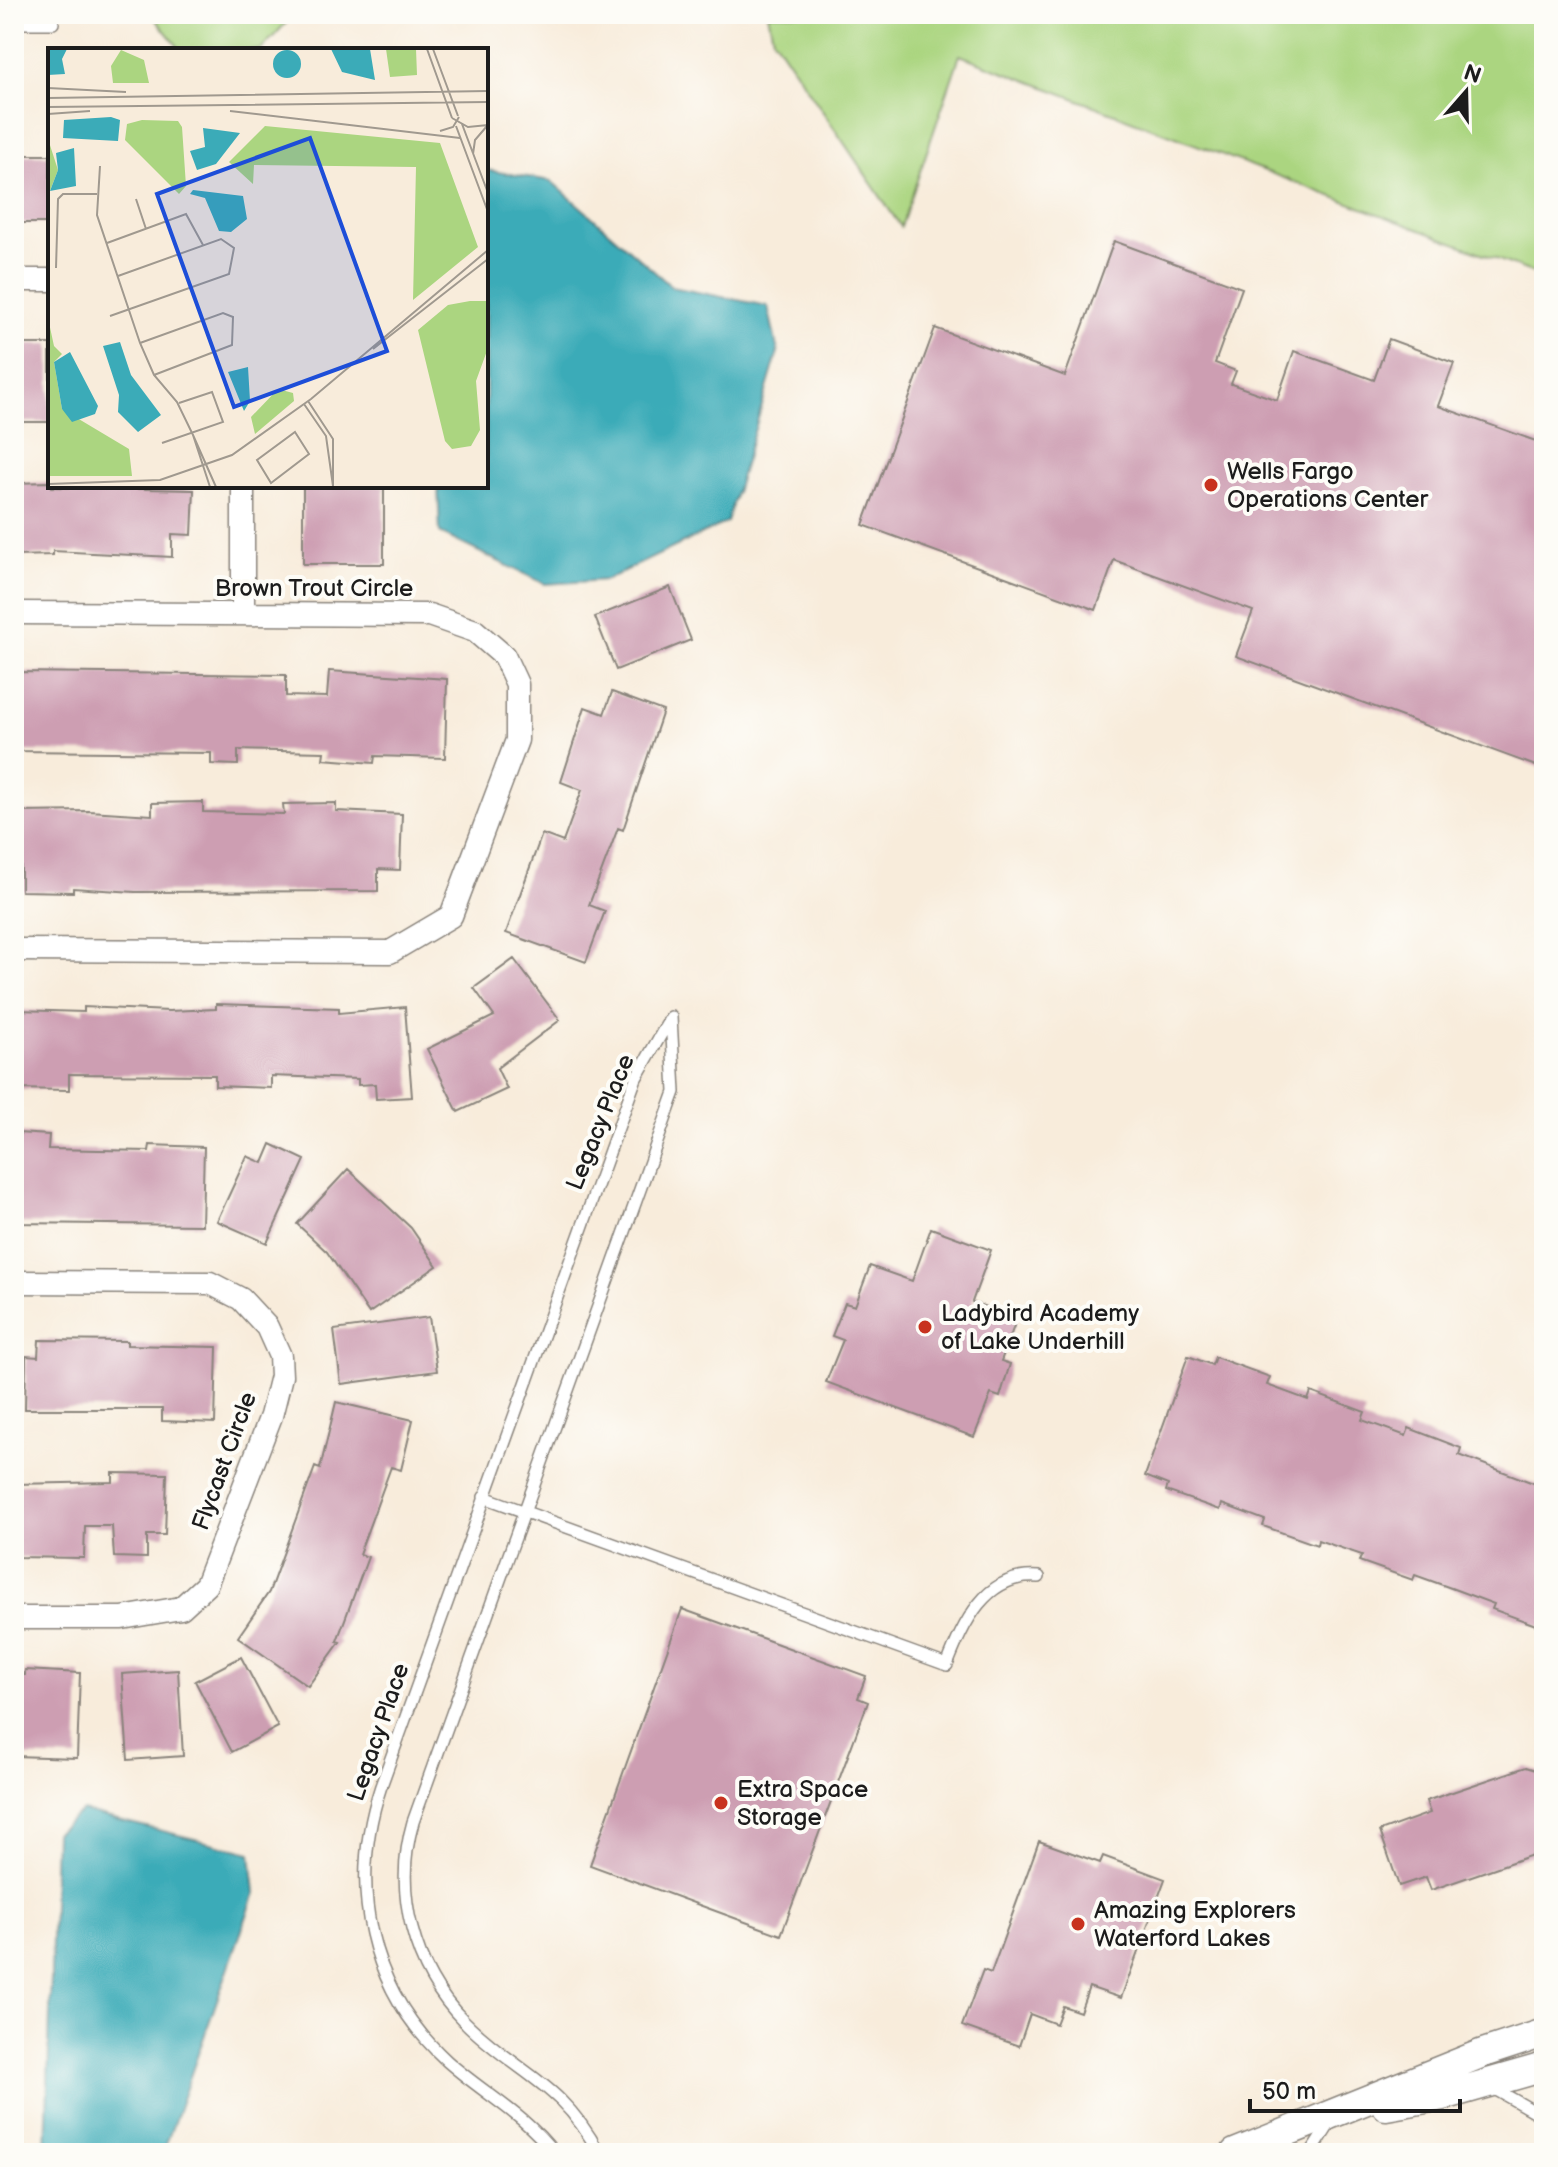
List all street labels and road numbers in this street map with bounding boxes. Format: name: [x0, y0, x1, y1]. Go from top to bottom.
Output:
street label: Brown Trout Circle: [215, 574, 413, 603]
street label: Legacy Place: [560, 1050, 641, 1194]
street label: Flycast Circle: [186, 1388, 263, 1534]
street label: Legacy Place: [341, 1659, 416, 1805]

